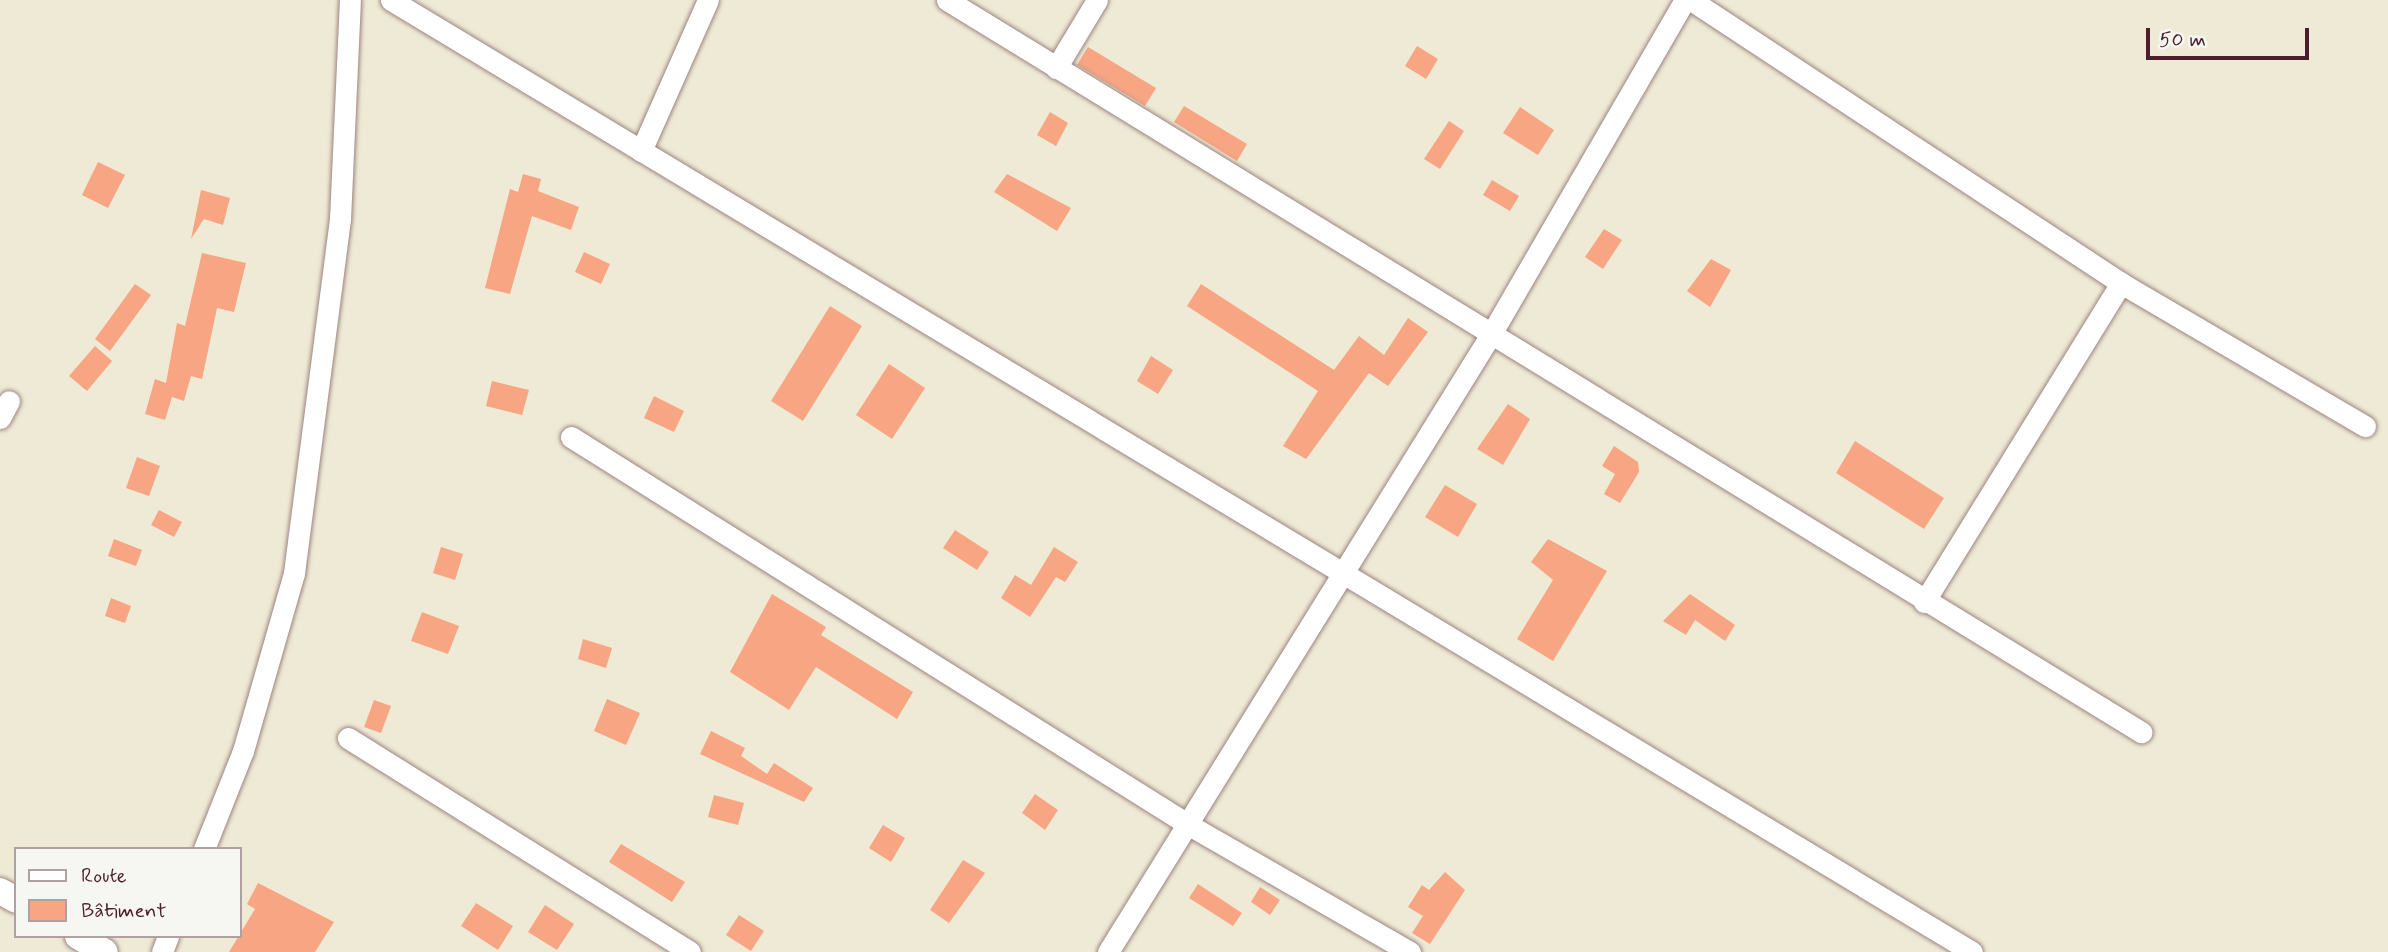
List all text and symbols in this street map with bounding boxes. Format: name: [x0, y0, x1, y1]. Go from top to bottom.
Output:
scale bar: [2150, 14, 2313, 58]
text: 50 m: [2159, 26, 2206, 54]
legend: [14, 847, 242, 938]
text: Route: [81, 862, 127, 890]
text: Bâtiment: [81, 897, 166, 925]

